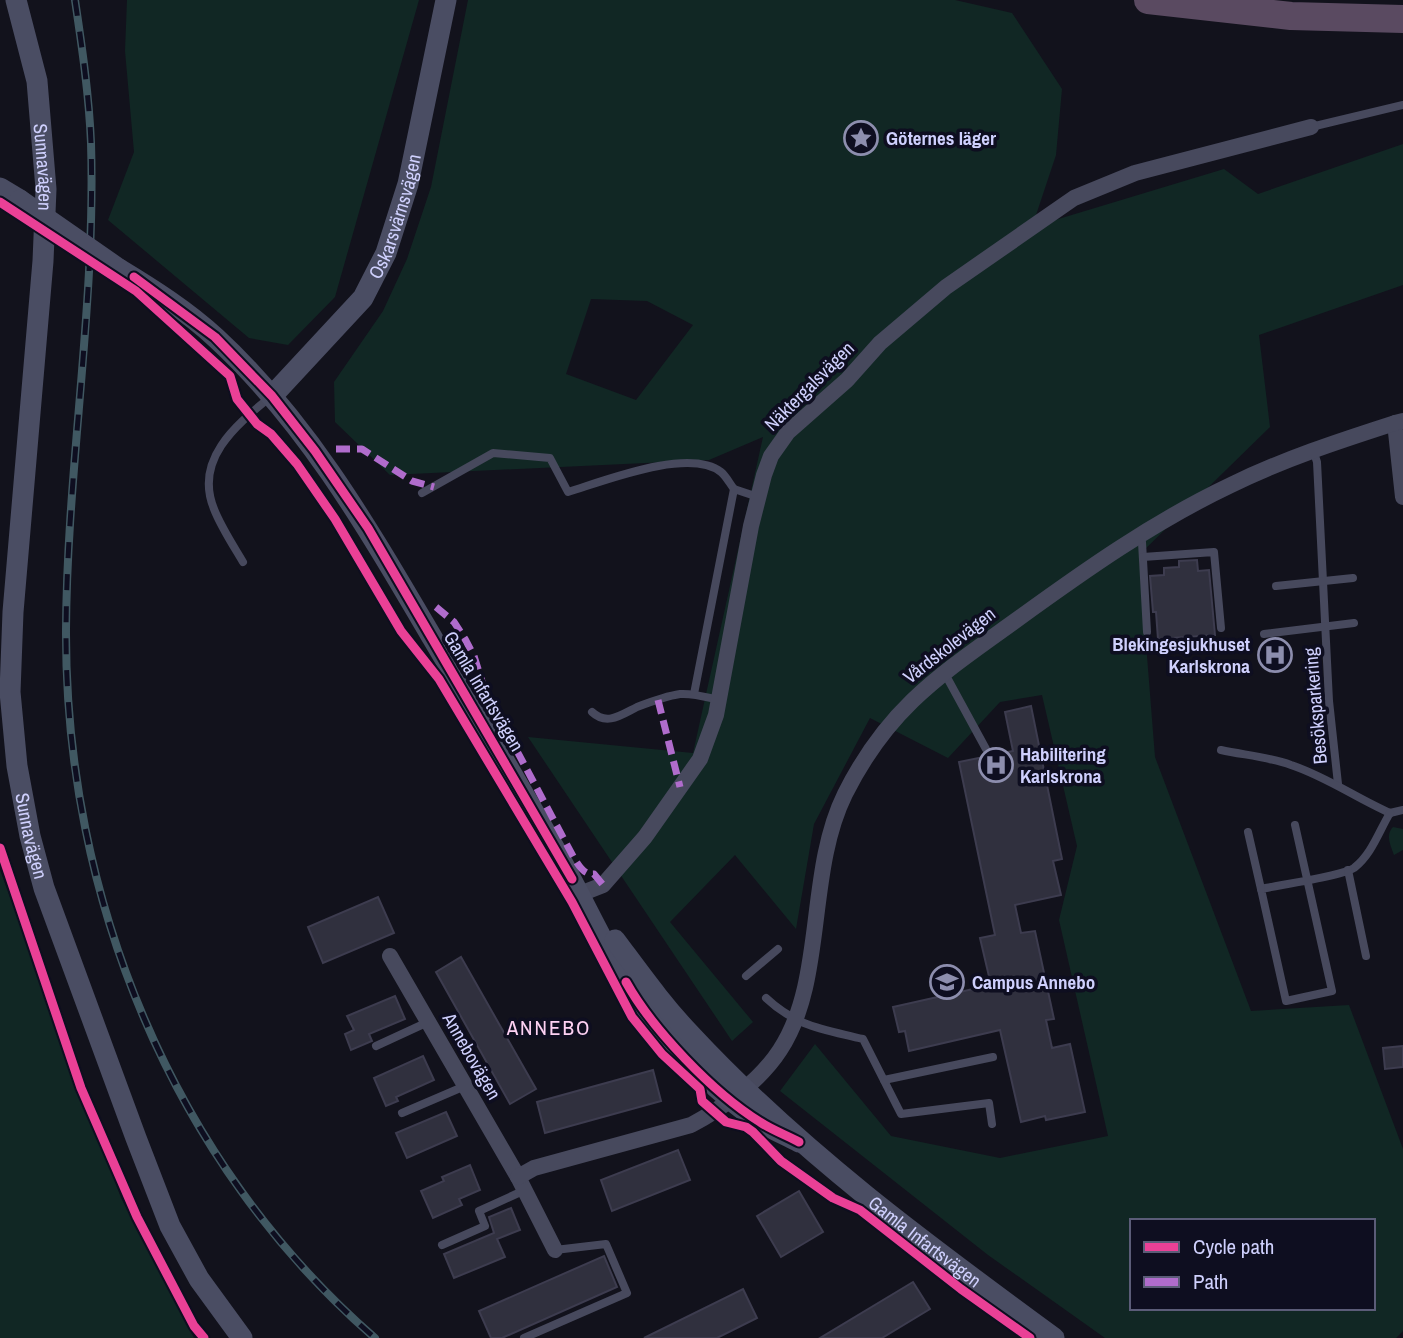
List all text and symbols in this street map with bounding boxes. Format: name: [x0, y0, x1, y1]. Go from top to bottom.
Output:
place icon: Göternes läger: [842, 119, 880, 157]
street label: Sunnavägen: [28, 122, 59, 211]
place label: Göternes läger: [886, 125, 996, 151]
street label: Oskarsvärnsvägen: [362, 152, 427, 283]
street label: Näktergalsvägen: [758, 335, 860, 437]
street label: Vårdskolevägen: [897, 601, 1001, 689]
street label: Gamla Infartsvägen: [438, 626, 530, 756]
place label: Blekingesjukhuset Karlskrona: [1112, 631, 1250, 679]
hospital icon: Blekingesjukhuset Karlskrona: [1256, 636, 1294, 674]
street label: Besöksparkering: [1297, 646, 1333, 765]
place label: Habilitering Karlskrona: [1020, 741, 1106, 789]
hospital icon: Habilitering Karlskrona: [977, 746, 1015, 784]
street label: Sunnavägen: [9, 791, 54, 882]
school or university icon: Campus Annebo: [928, 963, 966, 1001]
place label: Campus Annebo: [972, 969, 1095, 995]
street label: Annebovägen: [436, 1007, 507, 1104]
district label: ANNEBO: [506, 1013, 591, 1042]
street label: Gamla Infartsvägen: [863, 1190, 987, 1293]
legend: [1130, 1219, 1375, 1310]
text: Cycle path: [1193, 1232, 1274, 1261]
text: Path: [1193, 1267, 1228, 1296]

